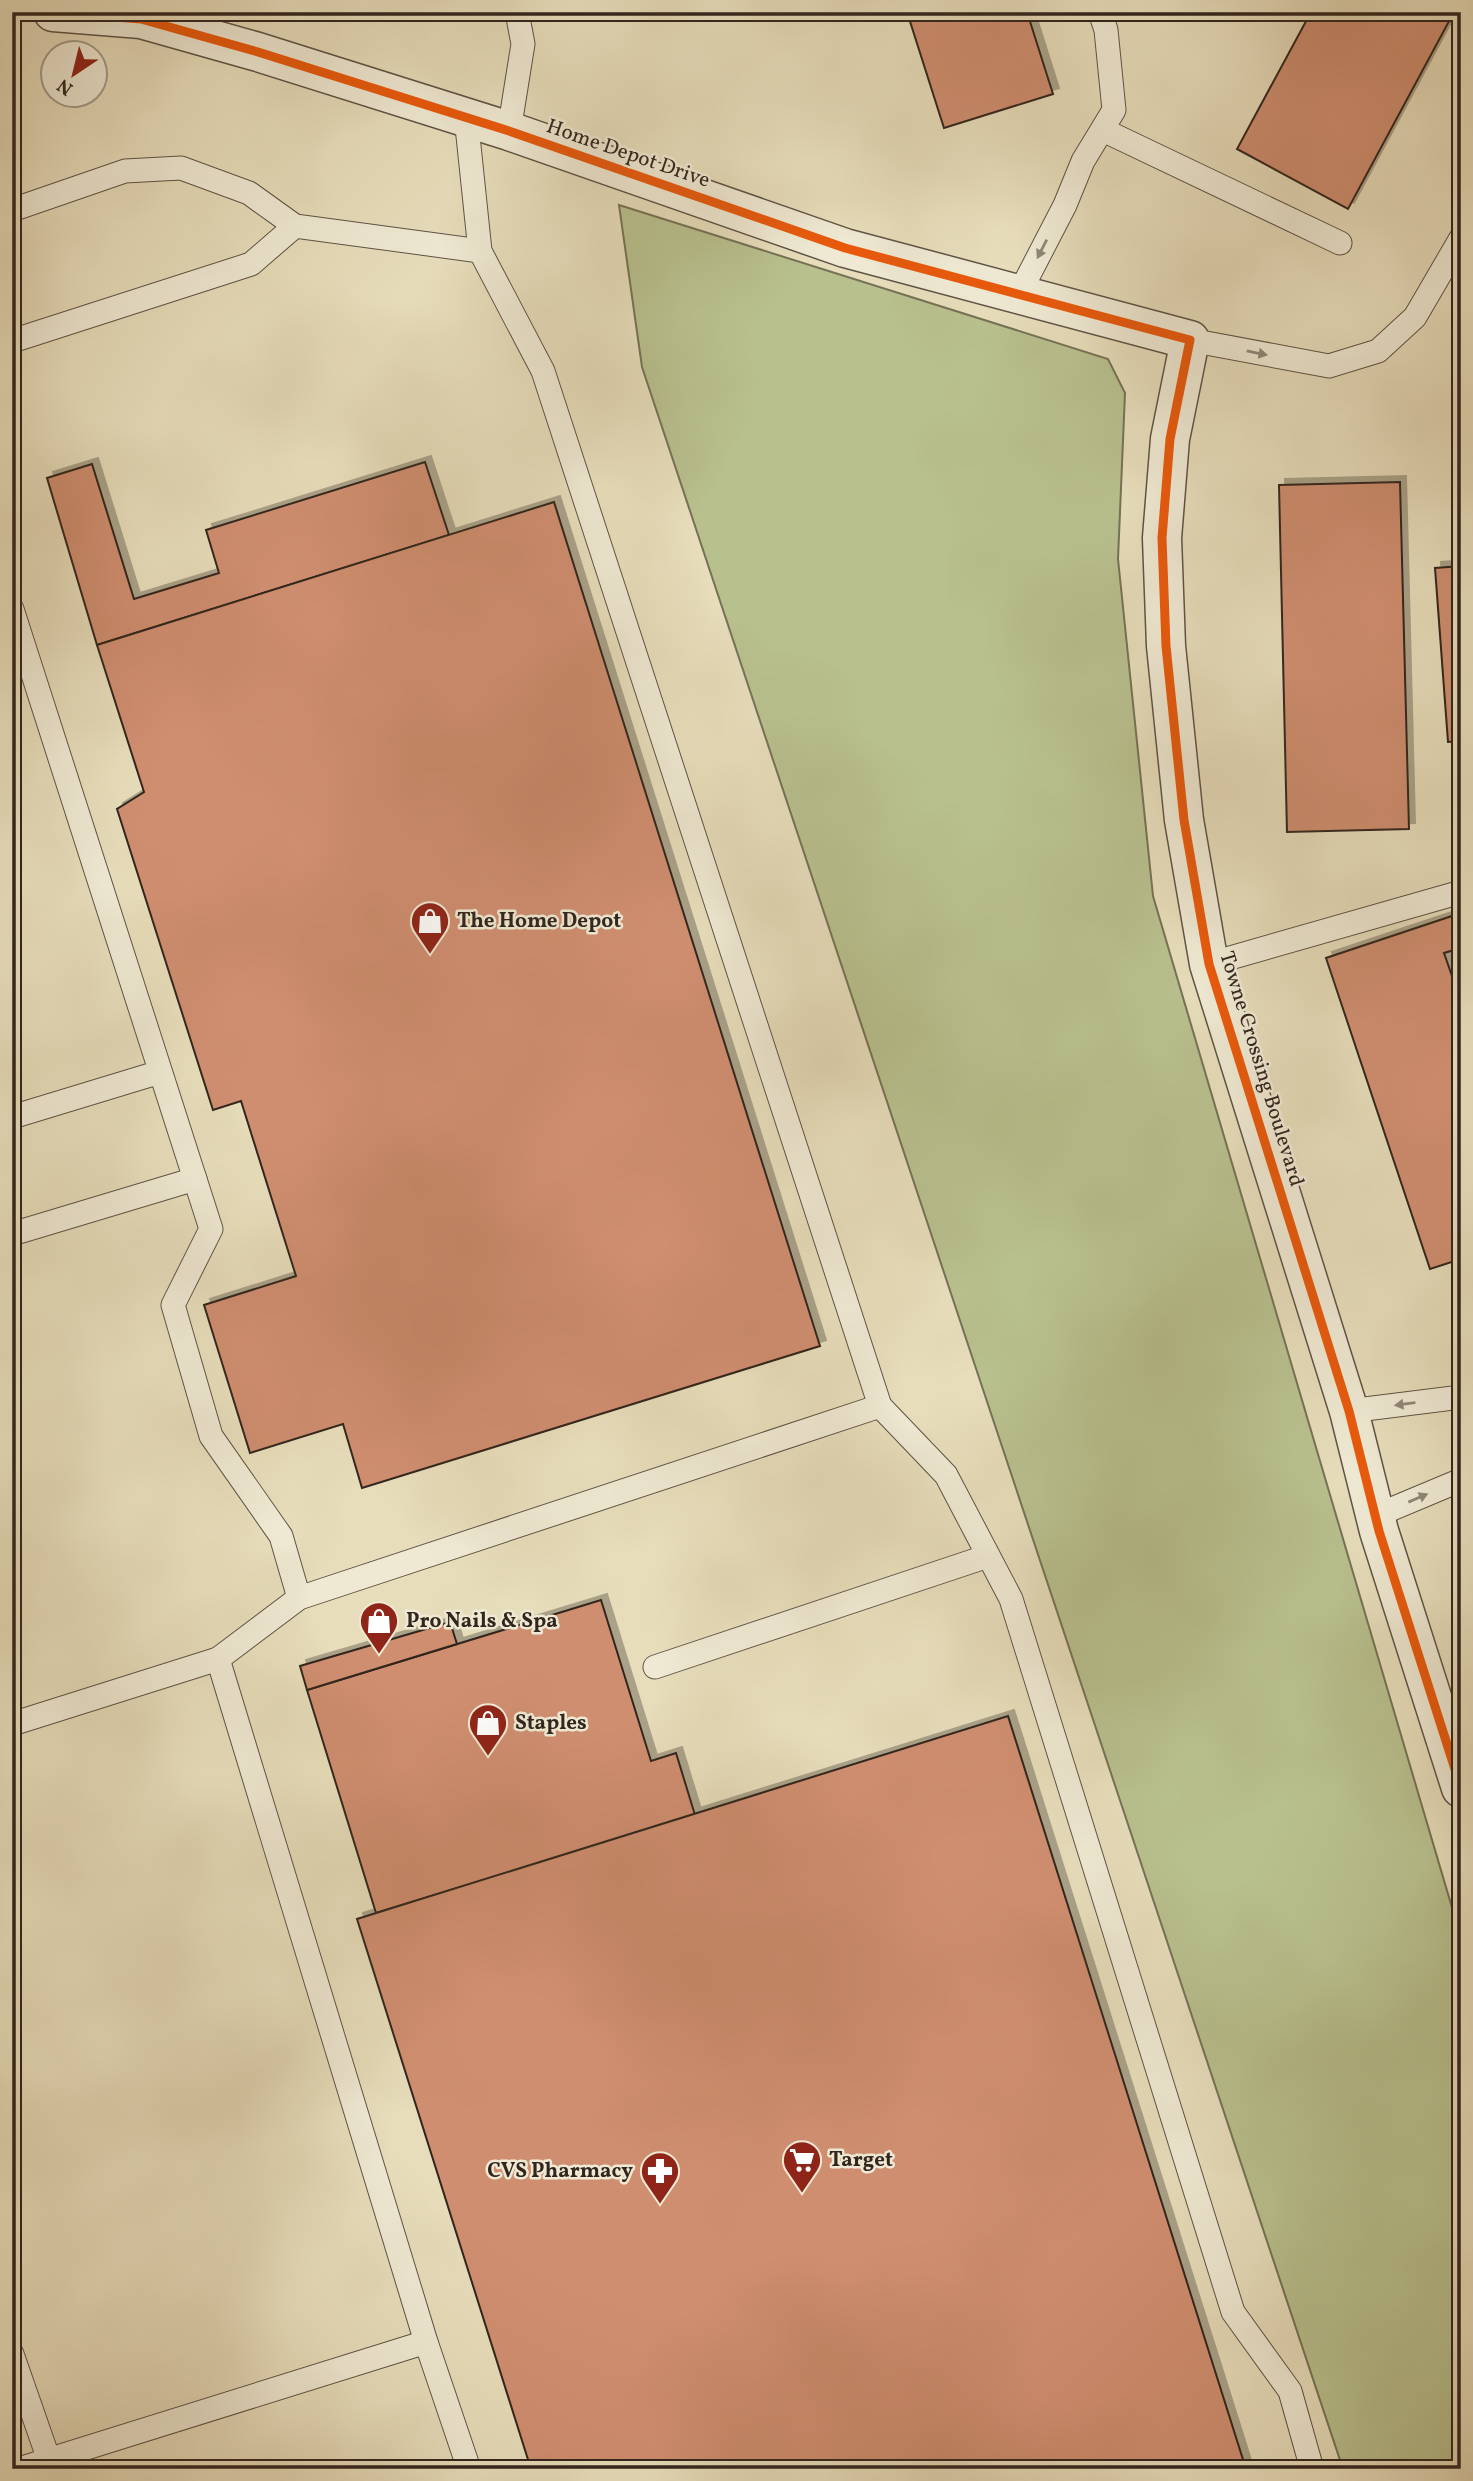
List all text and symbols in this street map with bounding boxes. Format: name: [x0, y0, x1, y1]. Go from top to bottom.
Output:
north arrow: [38, 38, 108, 108]
text: N: [52, 72, 79, 101]
street label: Home Depot Drive: [542, 112, 714, 196]
one-way arrow: [1037, 239, 1048, 259]
one-way arrow: [1246, 347, 1268, 358]
shop icon: The Home Depot: [409, 900, 451, 955]
place label: The Home Depot: [457, 907, 621, 936]
street label: Towne Crossing Boulevard: [1211, 948, 1311, 1190]
one-way arrow: [1394, 1399, 1416, 1410]
one-way arrow: [1408, 1492, 1428, 1504]
shop icon: Pro Nails & Spa: [358, 1600, 400, 1655]
place label: Pro Nails & Spa: [406, 1607, 558, 1636]
shop icon: Staples: [467, 1702, 509, 1757]
place label: Staples: [515, 1709, 587, 1738]
supermarket icon: Target: [781, 2139, 823, 2194]
place label: Target: [829, 2146, 893, 2175]
pharmacy icon: CVS Pharmacy: [639, 2150, 681, 2205]
place label: CVS Pharmacy: [487, 2157, 633, 2186]

